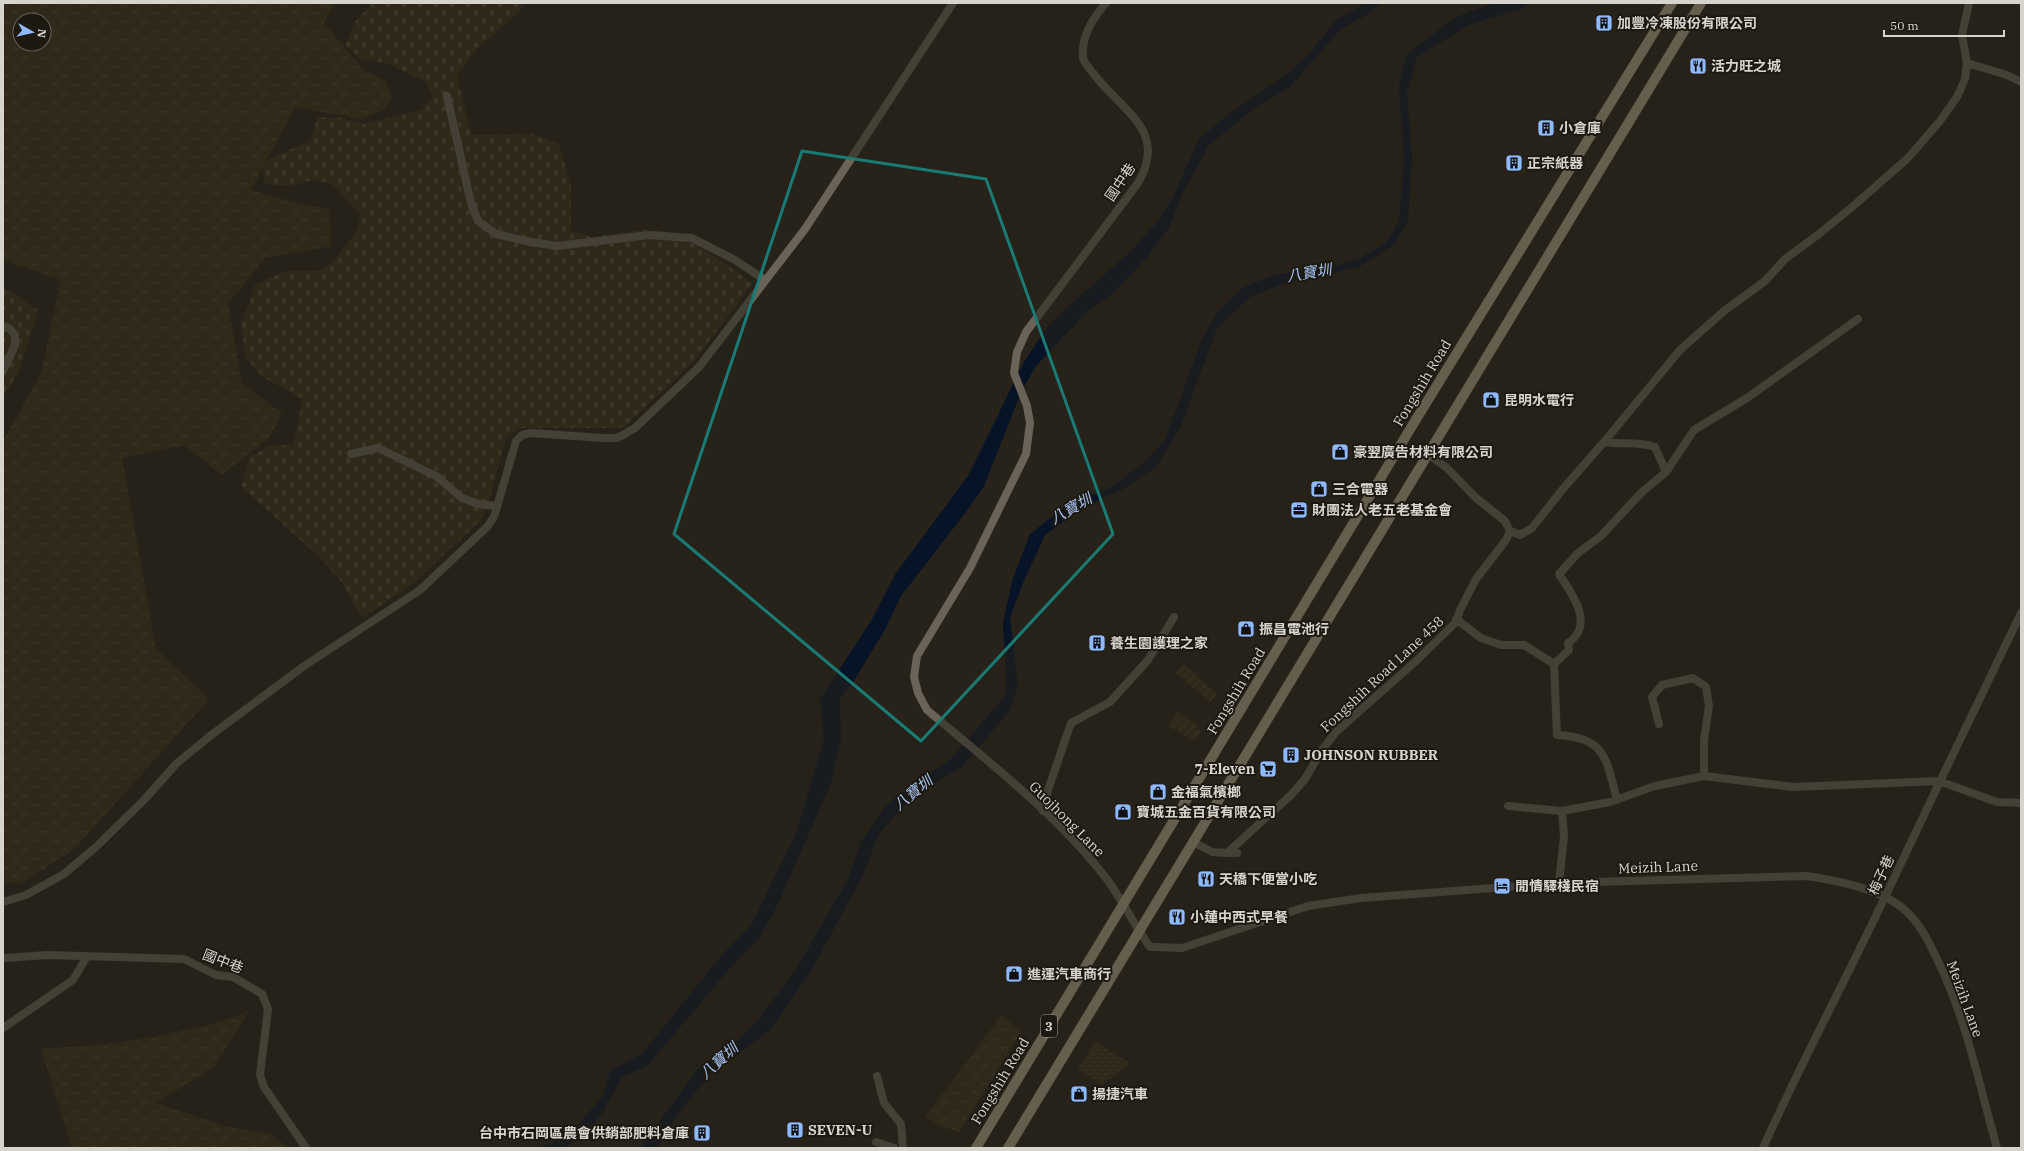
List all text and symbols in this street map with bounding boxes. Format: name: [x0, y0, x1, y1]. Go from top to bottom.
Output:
north arrow: [12, 12, 52, 52]
scale bar: [1884, 12, 2004, 38]
building icon: 加豐冷凍股份有限公司: [1594, 13, 1614, 33]
place label: 加豐冷凍股份有限公司: [1617, 14, 1757, 32]
text: 50 m: [1890, 18, 1919, 33]
text: N: [34, 28, 49, 39]
restaurant icon: 活力旺之城: [1688, 56, 1708, 76]
place label: 活力旺之城: [1711, 57, 1781, 75]
building icon: 小倉庫: [1536, 118, 1556, 138]
place label: 小倉庫: [1559, 119, 1601, 137]
building icon: 正宗紙器: [1504, 153, 1524, 173]
place label: 正宗紙器: [1527, 154, 1583, 172]
street label: 國中巷: [1101, 160, 1139, 204]
water label: 八寶圳: [1285, 259, 1335, 285]
street label: Fongshih Road: [1389, 336, 1455, 430]
shop icon: 昆明水電行: [1481, 390, 1501, 410]
place label: 昆明水電行: [1504, 391, 1574, 409]
shop icon: 豪翌廣告材料有限公司: [1330, 442, 1350, 462]
place label: 豪翌廣告材料有限公司: [1353, 443, 1493, 461]
shop icon: 三合電器: [1309, 479, 1329, 499]
place label: 三合電器: [1332, 480, 1388, 498]
water label: 八寶圳: [1047, 488, 1097, 528]
office icon: 財團法人老五老基金會: [1289, 500, 1309, 520]
place label: 財團法人老五老基金會: [1312, 501, 1452, 519]
street label: Fongshih Road Lane 458: [1317, 612, 1447, 736]
shop icon: 振昌電池行: [1236, 619, 1256, 639]
place label: 振昌電池行: [1259, 620, 1329, 638]
building icon: 養生園護理之家: [1087, 633, 1107, 653]
place label: 養生園護理之家: [1110, 634, 1208, 652]
street label: Fongshih Road: [1203, 644, 1269, 738]
building icon: JOHNSON RUBBER: [1281, 745, 1301, 765]
place label: JOHNSON RUBBER: [1304, 746, 1439, 764]
supermarket icon: 7-Eleven: [1258, 759, 1278, 779]
place label: 7-Eleven: [1195, 760, 1255, 778]
water label: 八寶圳: [889, 770, 938, 814]
street label: Guojhong Lane: [1025, 777, 1109, 861]
shop icon: 金福氣檳榔: [1148, 782, 1168, 802]
place label: 金福氣檳榔: [1171, 783, 1241, 801]
shop icon: 寶城五金百貨有限公司: [1113, 802, 1133, 822]
place label: 寶城五金百貨有限公司: [1136, 803, 1276, 821]
street label: 梅子巷: [1864, 852, 1898, 898]
street label: Meizih Lane: [1618, 857, 1698, 877]
restaurant icon: 天橋下便當小吃: [1196, 869, 1216, 889]
place label: 天橋下便當小吃: [1219, 870, 1317, 888]
hotel icon: 閒情驛棧民宿: [1492, 876, 1512, 896]
place label: 閒情驛棧民宿: [1515, 877, 1599, 895]
restaurant icon: 小蓮中西式早餐: [1167, 907, 1187, 927]
place label: 小蓮中西式早餐: [1190, 908, 1288, 926]
street label: 國中巷: [200, 945, 246, 977]
street label: Meizih Lane: [1943, 958, 1987, 1040]
shop icon: 進運汽車商行: [1004, 964, 1024, 984]
place label: 進運汽車商行: [1027, 965, 1111, 983]
road number: 3: [1041, 1015, 1057, 1037]
street label: Fongshih Road: [967, 1034, 1033, 1128]
water label: 八寶圳: [696, 1037, 743, 1083]
shop icon: 揚捷汽車: [1069, 1084, 1089, 1104]
place label: 揚捷汽車: [1092, 1085, 1148, 1103]
building icon: SEVEN-U: [785, 1120, 805, 1140]
place label: SEVEN-U: [808, 1121, 872, 1139]
building icon: 台中市石岡區農會供銷部肥料倉庫: [692, 1123, 712, 1143]
place label: 台中市石岡區農會供銷部肥料倉庫: [479, 1124, 689, 1142]

